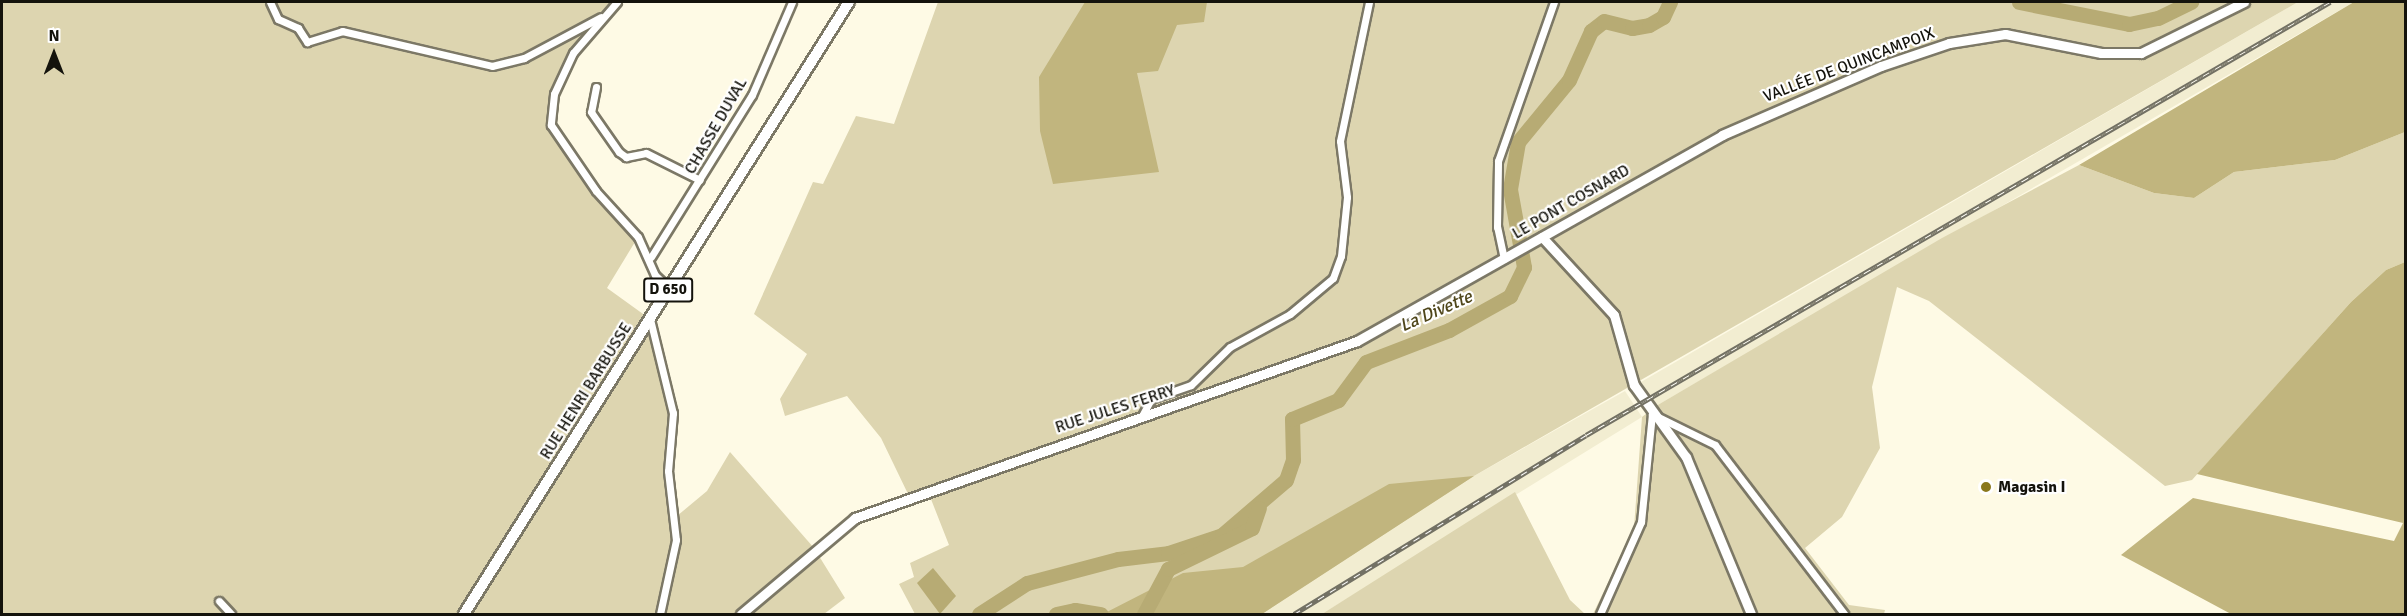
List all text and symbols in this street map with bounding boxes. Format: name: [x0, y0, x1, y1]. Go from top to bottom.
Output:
street label: VALLÉE DE QUINCAMPOIX: [1761, 23, 1937, 107]
north arrow: [24, 24, 84, 84]
text: N: [48, 26, 60, 46]
street label: CHASSE DUVAL: [681, 74, 751, 178]
street label: LE PONT COSNARD: [1509, 161, 1633, 243]
road number: D 650: [642, 278, 694, 302]
water label: La Divette: [1396, 285, 1476, 337]
street label: RUE HENRI BARBUSSE: [536, 319, 636, 463]
street label: RUE JULES FERRY: [1053, 381, 1177, 437]
place label: Magasin I: [1998, 477, 2066, 497]
marker: Magasin I: [1979, 480, 1993, 494]

